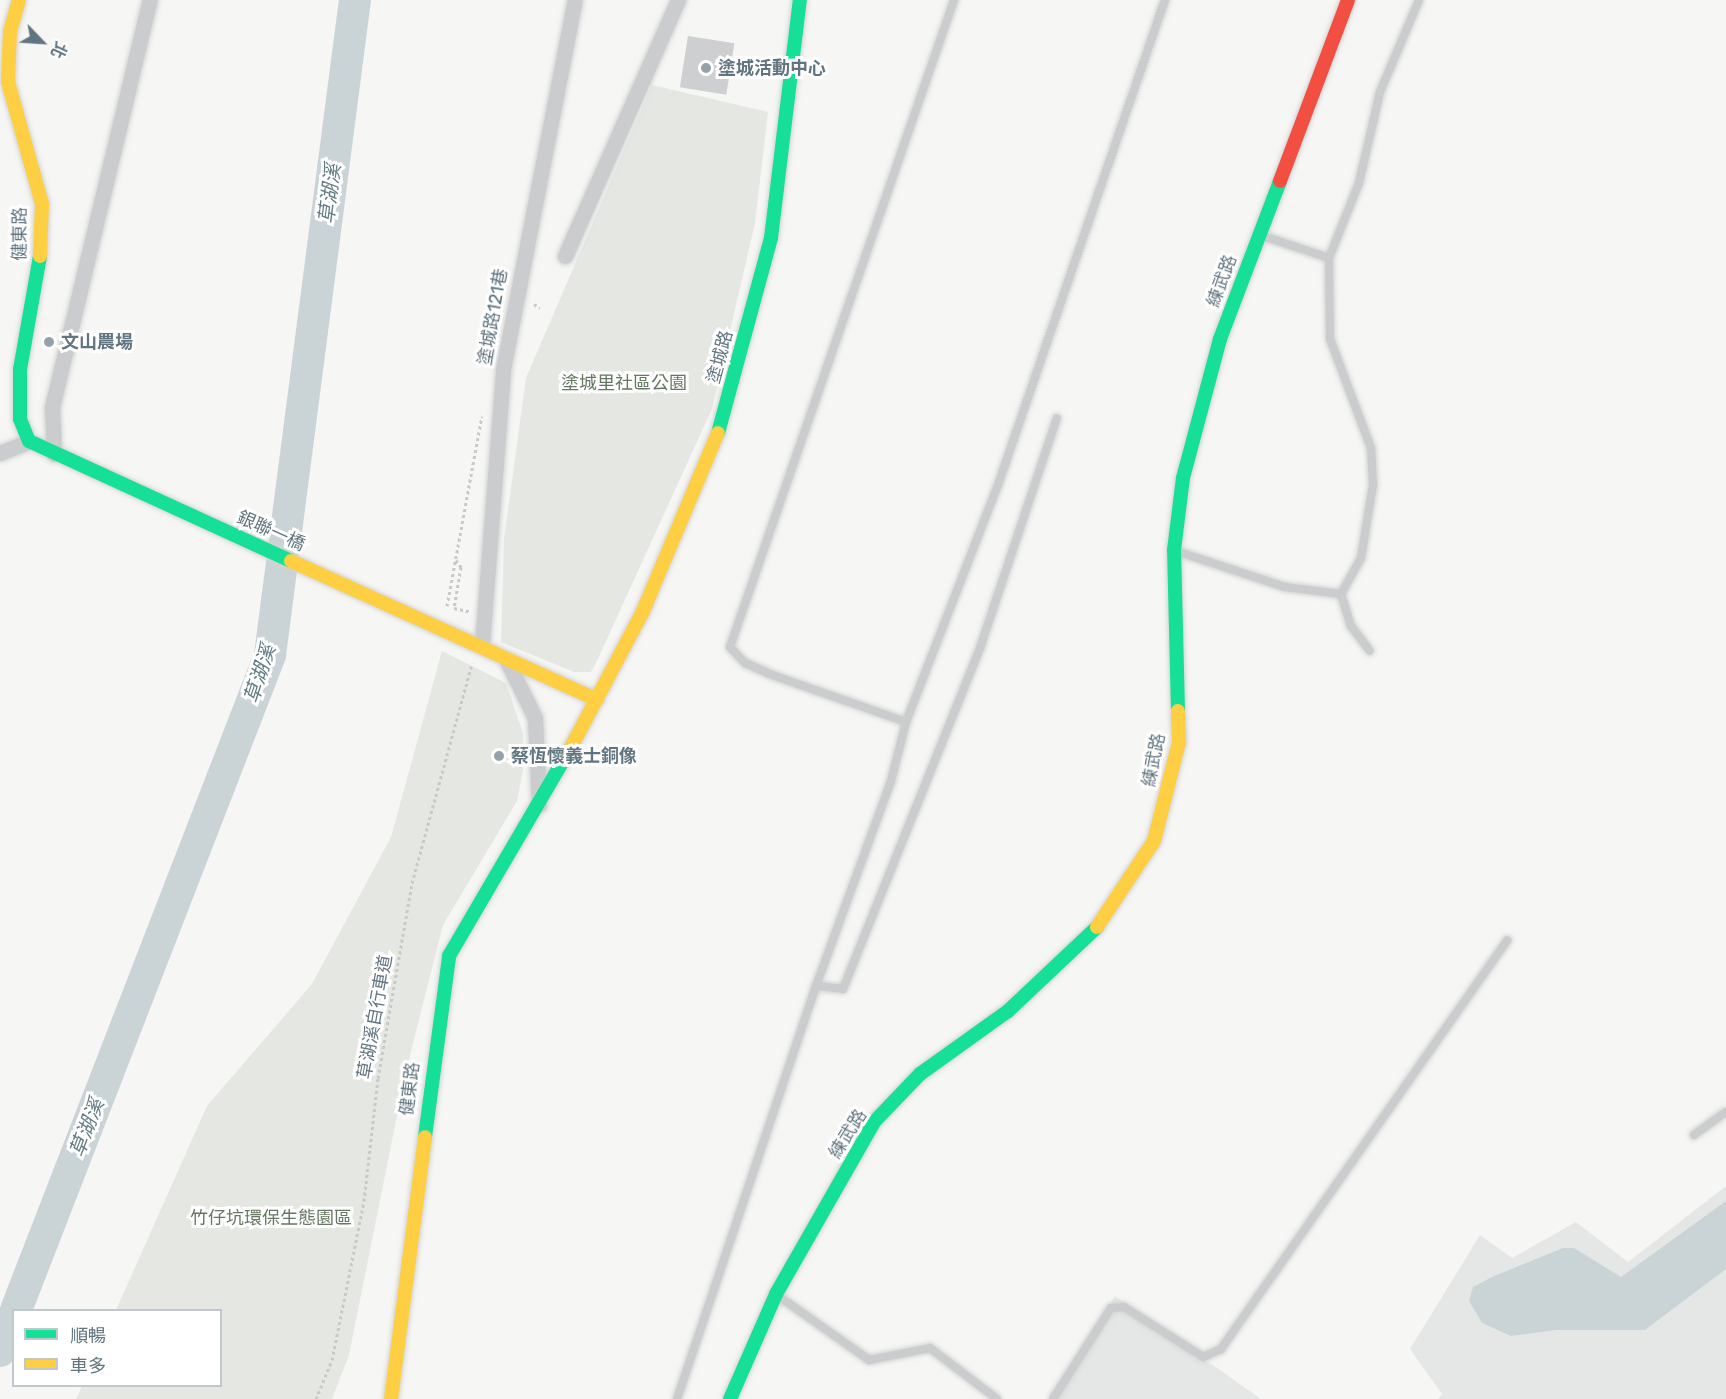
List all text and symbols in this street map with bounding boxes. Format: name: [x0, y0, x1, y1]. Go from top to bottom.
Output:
north arrow: [12, 12, 72, 72]
text: 北: [47, 39, 71, 61]
place label: 塗城活動中心: [718, 57, 826, 79]
marker: 塗城活動中心: [699, 61, 713, 75]
water label: 草湖溪: [314, 163, 346, 225]
street label: 健東路: [9, 207, 31, 261]
street label: 練武路: [1203, 252, 1241, 310]
street label: 塗城路121巷: [474, 267, 512, 367]
street label: 塗城路: [703, 328, 737, 386]
place label: 文山農場: [61, 331, 133, 353]
marker: 文山農場: [42, 335, 56, 349]
park label: 塗城里社區公園: [561, 372, 687, 394]
street label: 銀聯一橋: [234, 506, 308, 556]
water label: 草湖溪: [239, 642, 281, 706]
street label: 練武路: [1138, 731, 1170, 789]
place label: 蔡恆懷義士銅像: [511, 745, 637, 767]
marker: 蔡恆懷義士銅像: [492, 749, 506, 763]
street label: 草湖溪自行車道: [353, 953, 397, 1081]
street label: 健東路: [396, 1061, 424, 1117]
water label: 草湖溪: [65, 1096, 109, 1160]
street label: 練武路: [825, 1105, 871, 1163]
park label: 竹仔坑環保生態園區: [190, 1207, 352, 1229]
legend: [12, 1309, 222, 1387]
text: 順暢: [70, 1325, 106, 1347]
text: 車多: [70, 1355, 106, 1377]

